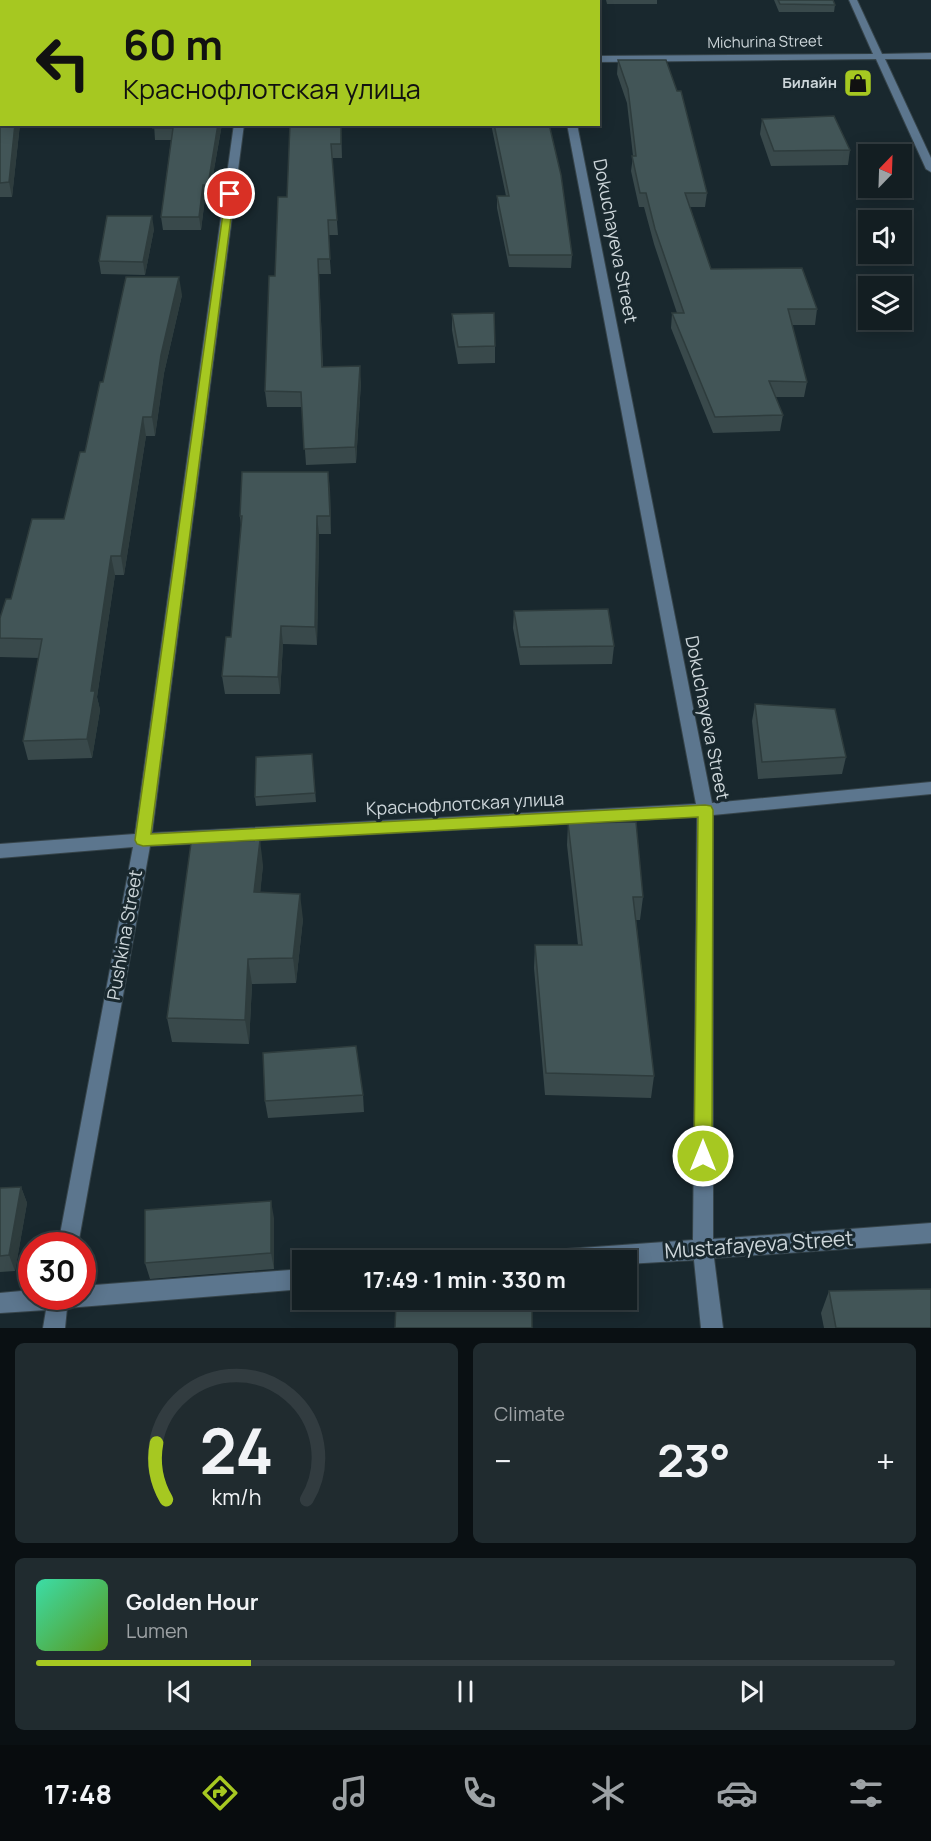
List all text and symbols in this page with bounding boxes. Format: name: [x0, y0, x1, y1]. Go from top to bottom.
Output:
text: 60 m: [123, 15, 223, 73]
icon: left: [24, 24, 102, 102]
street label: Michurina Street: [707, 30, 823, 53]
shop icon: Билайн: [842, 67, 874, 99]
text: Краснофлотская улица: [123, 70, 421, 107]
place label: Билайн: [782, 72, 837, 93]
north arrow: [858, 144, 912, 198]
map controls: [858, 144, 912, 330]
street label: Dokuchayeva Street: [588, 157, 644, 325]
pin: [204, 168, 255, 219]
icon: arrive: [213, 177, 246, 210]
button: sound: [858, 210, 912, 264]
button: layers: [858, 276, 912, 330]
street label: Dokuchayeva Street: [680, 634, 736, 802]
street label: Краснофлотская улица: [365, 786, 565, 820]
street label: Pushkina Street: [101, 868, 147, 1002]
position arrow: [671, 1124, 735, 1188]
street label: Mustafayeva Street: [663, 1223, 854, 1265]
speed limit sign: 30: [18, 1232, 96, 1310]
text: 17:49 · 1 min · 330 m: [363, 1265, 566, 1295]
text: Climate: [494, 1400, 565, 1427]
text: 24: [200, 1407, 273, 1493]
text: 23°: [657, 1429, 731, 1491]
text: −: [494, 1438, 512, 1483]
text: +: [876, 1438, 895, 1483]
text: km/h: [212, 1482, 261, 1511]
text: Golden Hour: [126, 1587, 259, 1617]
text: Lumen: [126, 1617, 188, 1644]
icon: previous: [163, 1675, 196, 1708]
icon: pause: [449, 1675, 482, 1708]
icon: next: [735, 1675, 768, 1708]
icon: directions: [199, 1772, 241, 1814]
icon: music: [329, 1772, 371, 1814]
icon: phone: [458, 1772, 500, 1814]
icon: climate: [587, 1772, 629, 1814]
icon: car: [716, 1772, 758, 1814]
icon: filters: [845, 1772, 887, 1814]
text: 17:48: [44, 1775, 112, 1812]

